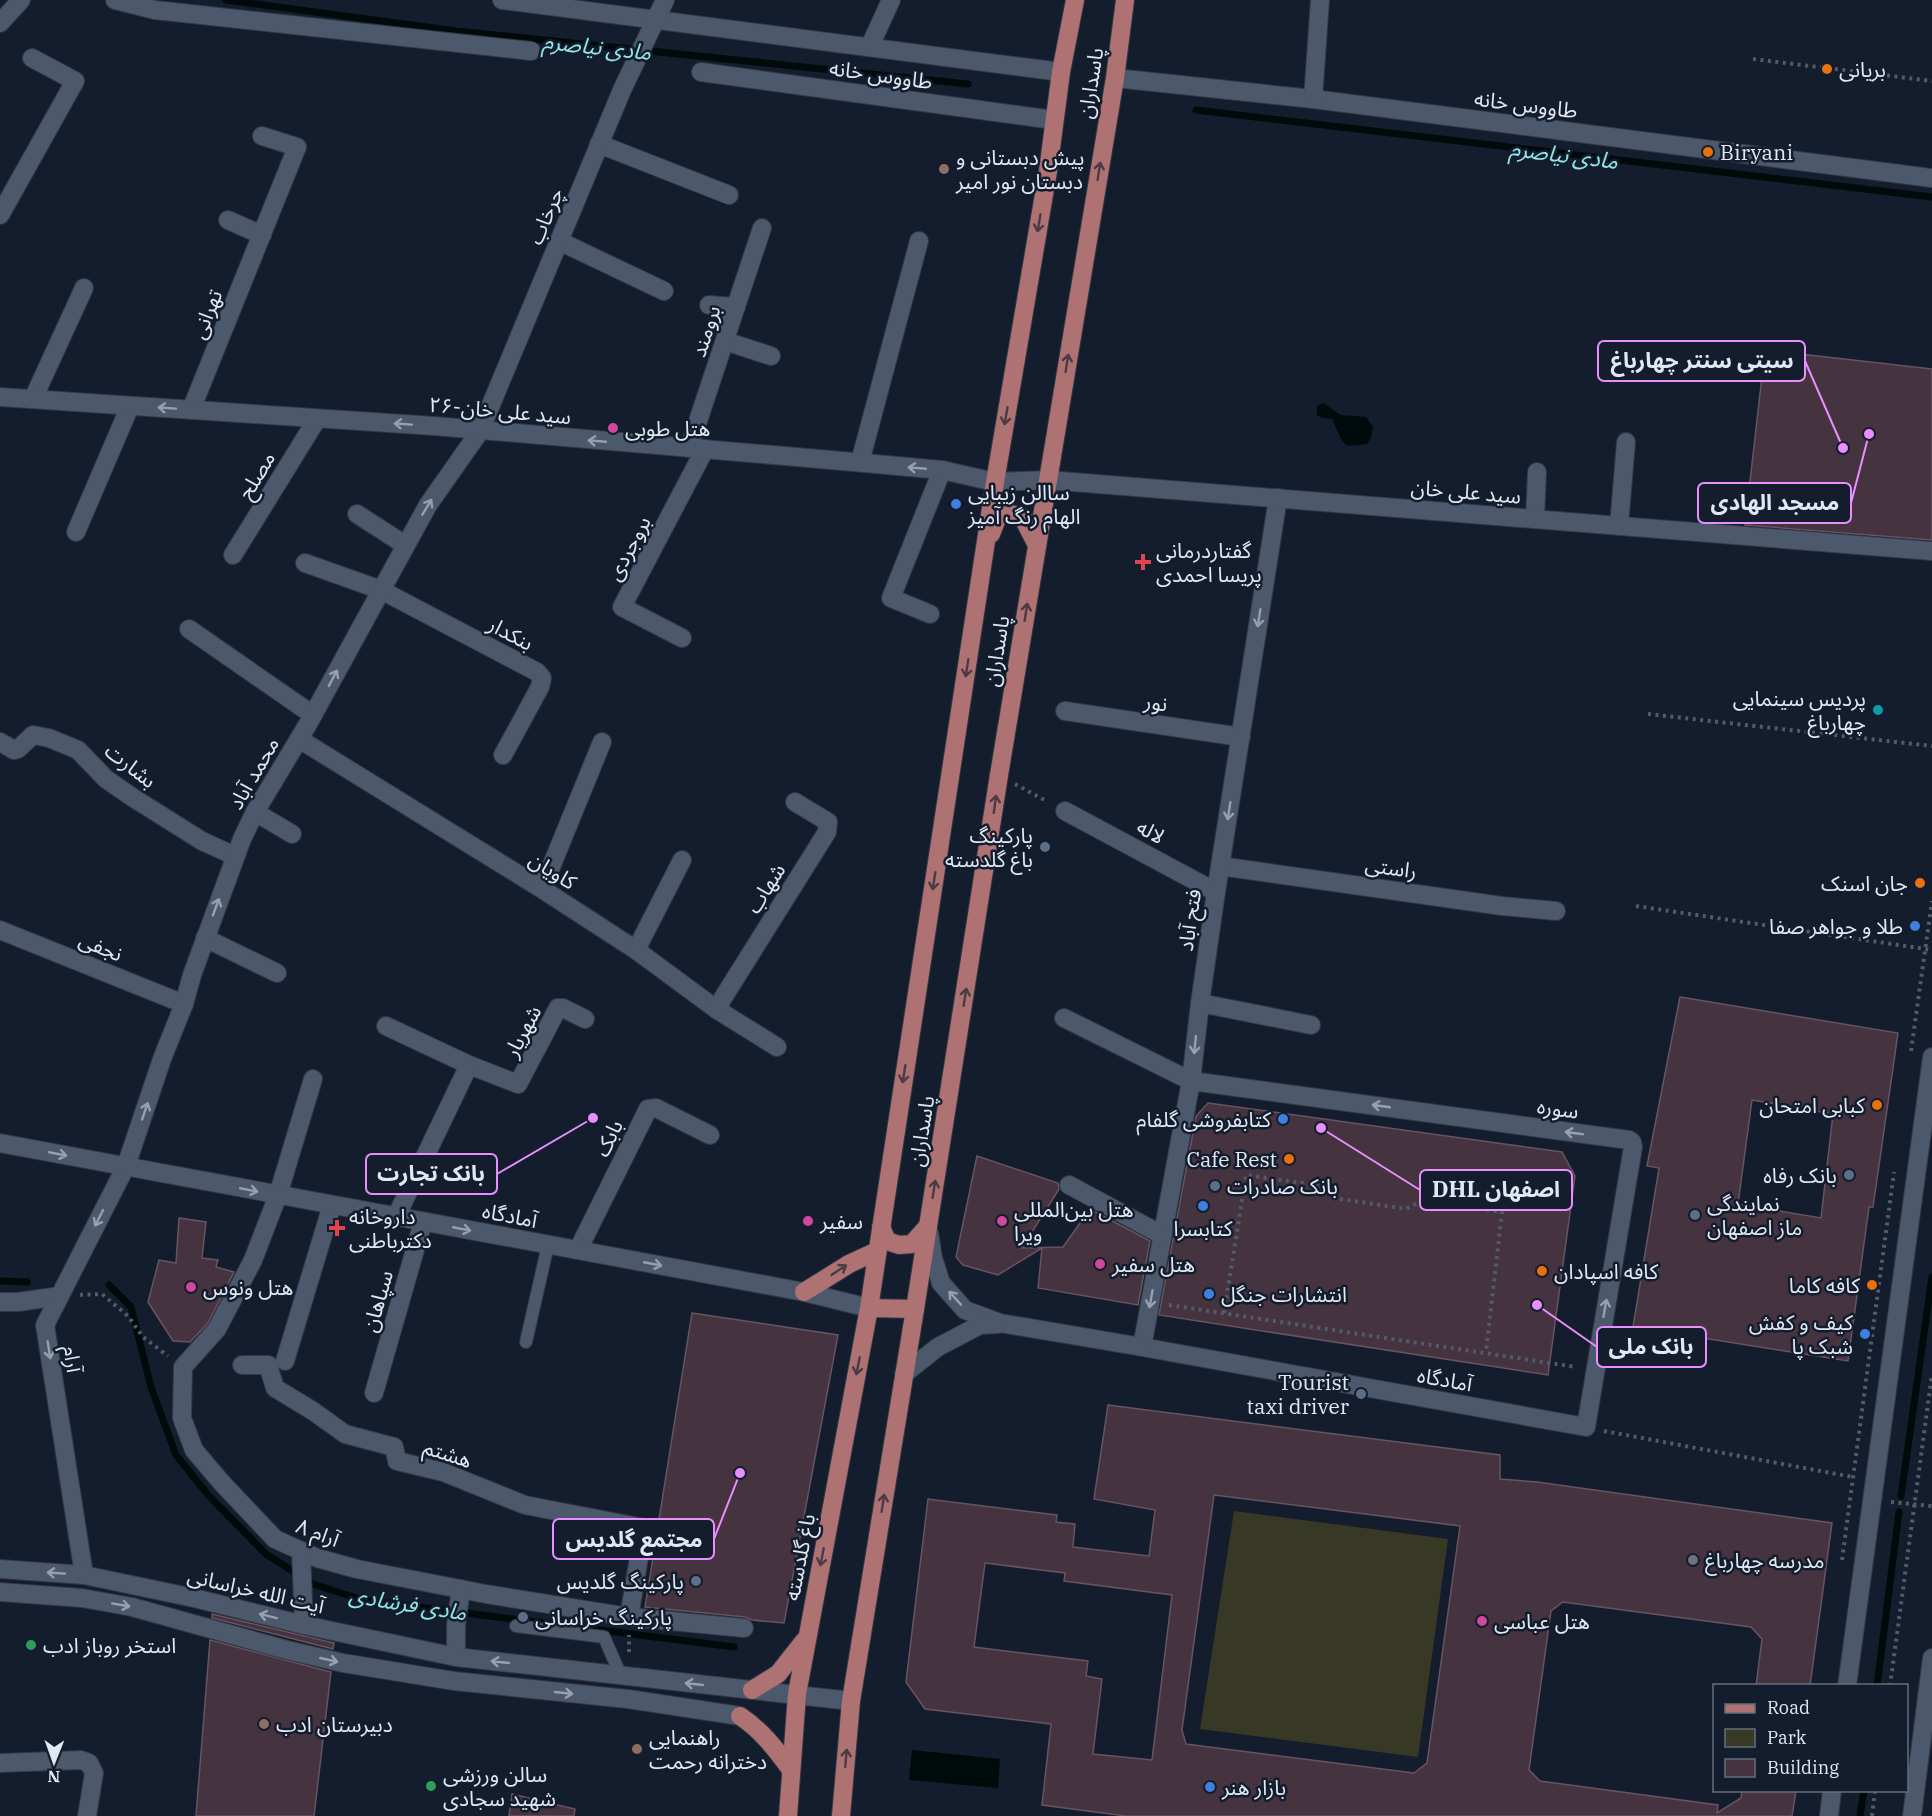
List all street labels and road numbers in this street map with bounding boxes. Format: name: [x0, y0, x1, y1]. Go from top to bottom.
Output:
street label: پاسداران: [1071, 45, 1110, 121]
street label: طاووس خانه: [828, 53, 934, 95]
street label: طاووس خانه: [1473, 84, 1579, 124]
street label: چرخاب: [521, 183, 570, 249]
street label: تهرانی: [183, 285, 229, 343]
street label: برومند: [684, 302, 726, 360]
street label: ۲۶-سید علی خان: [428, 390, 572, 430]
street label: مصلح: [231, 446, 283, 505]
street label: سید علی خان: [1410, 472, 1522, 510]
street label: بروجردی: [599, 511, 657, 585]
street label: بنکدار: [483, 609, 539, 656]
street label: پاسداران: [977, 613, 1016, 689]
street label: نور: [1142, 686, 1169, 717]
street label: محمد آباد: [221, 732, 285, 814]
street label: بشارت: [99, 736, 163, 794]
street label: لاله: [1132, 812, 1170, 850]
street label: کاویان: [524, 845, 582, 896]
street label: راستی: [1363, 850, 1419, 884]
street label: شهاب: [739, 858, 791, 918]
street label: فتح آباد: [1171, 887, 1209, 953]
street label: نجفی: [75, 925, 127, 967]
street label: شهریار: [496, 1000, 547, 1063]
street label: سوره: [1535, 1091, 1581, 1125]
street label: پاسداران: [902, 1093, 941, 1169]
street label: بابک: [587, 1115, 629, 1161]
street label: آمادگاه: [480, 1196, 541, 1234]
street label: سپاهان: [355, 1267, 399, 1335]
street label: آرام: [54, 1343, 89, 1376]
street label: آمادگاه: [1415, 1360, 1476, 1398]
street label: هشتم: [419, 1432, 476, 1476]
street label: ۸ آرام: [291, 1511, 344, 1556]
street label: باغ گلدسته: [777, 1511, 823, 1603]
street label: آیت الله خراسانی: [185, 1561, 328, 1620]

